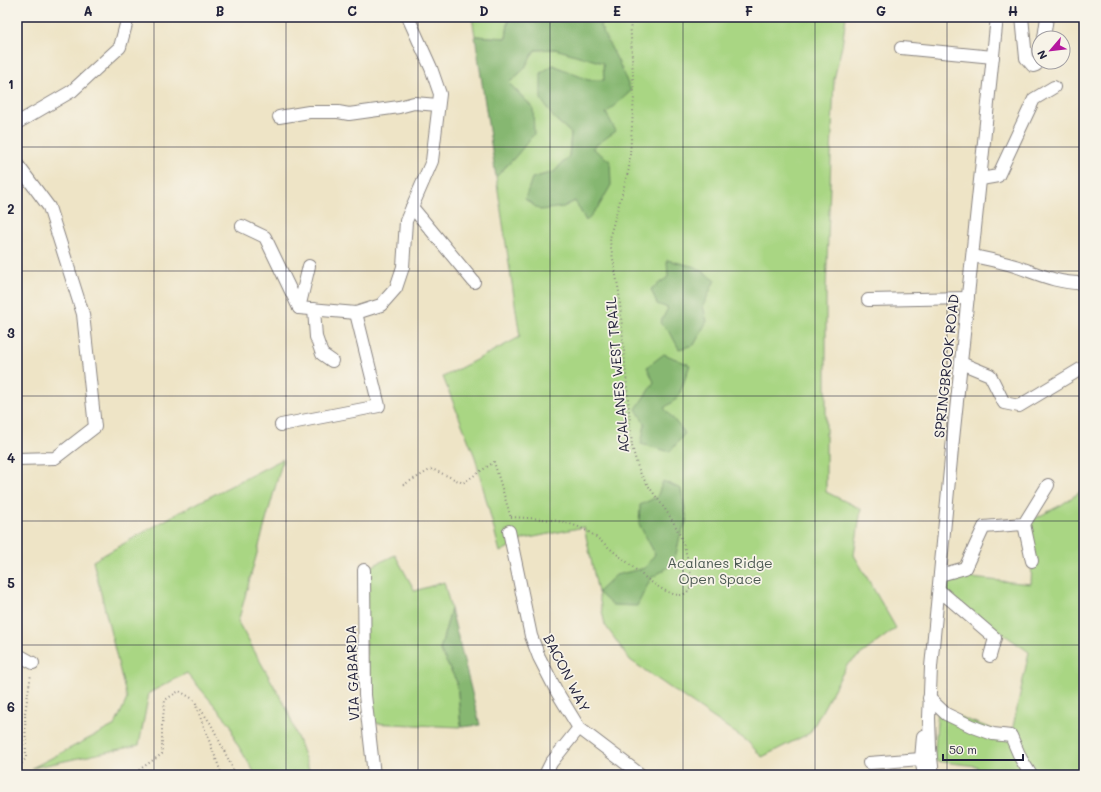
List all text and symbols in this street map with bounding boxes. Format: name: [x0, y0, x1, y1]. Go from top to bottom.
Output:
text: A: [83, 2, 93, 19]
text: B: [216, 2, 225, 19]
text: C: [347, 2, 357, 19]
text: D: [479, 2, 489, 19]
text: E: [613, 2, 621, 19]
text: F: [745, 2, 753, 19]
text: G: [876, 2, 886, 19]
text: H: [1008, 2, 1018, 19]
north arrow: [1031, 30, 1071, 70]
text: N: [1033, 48, 1050, 62]
text: 1: [8, 75, 14, 92]
text: 2: [7, 200, 15, 217]
street label: SPRINGBROOK ROAD: [929, 293, 963, 439]
street label: ACALANES WEST TRAIL: [601, 295, 633, 454]
text: 3: [7, 324, 15, 341]
text: 4: [7, 449, 15, 466]
park label: Acalanes Ridge Open Space: [667, 553, 773, 588]
text: 5: [7, 574, 15, 591]
street label: VIA GABARDA: [341, 625, 363, 721]
street label: BACON WAY: [539, 631, 595, 715]
text: 6: [7, 698, 15, 715]
scale bar: [943, 736, 1023, 762]
text: 50 m: [949, 741, 977, 757]

